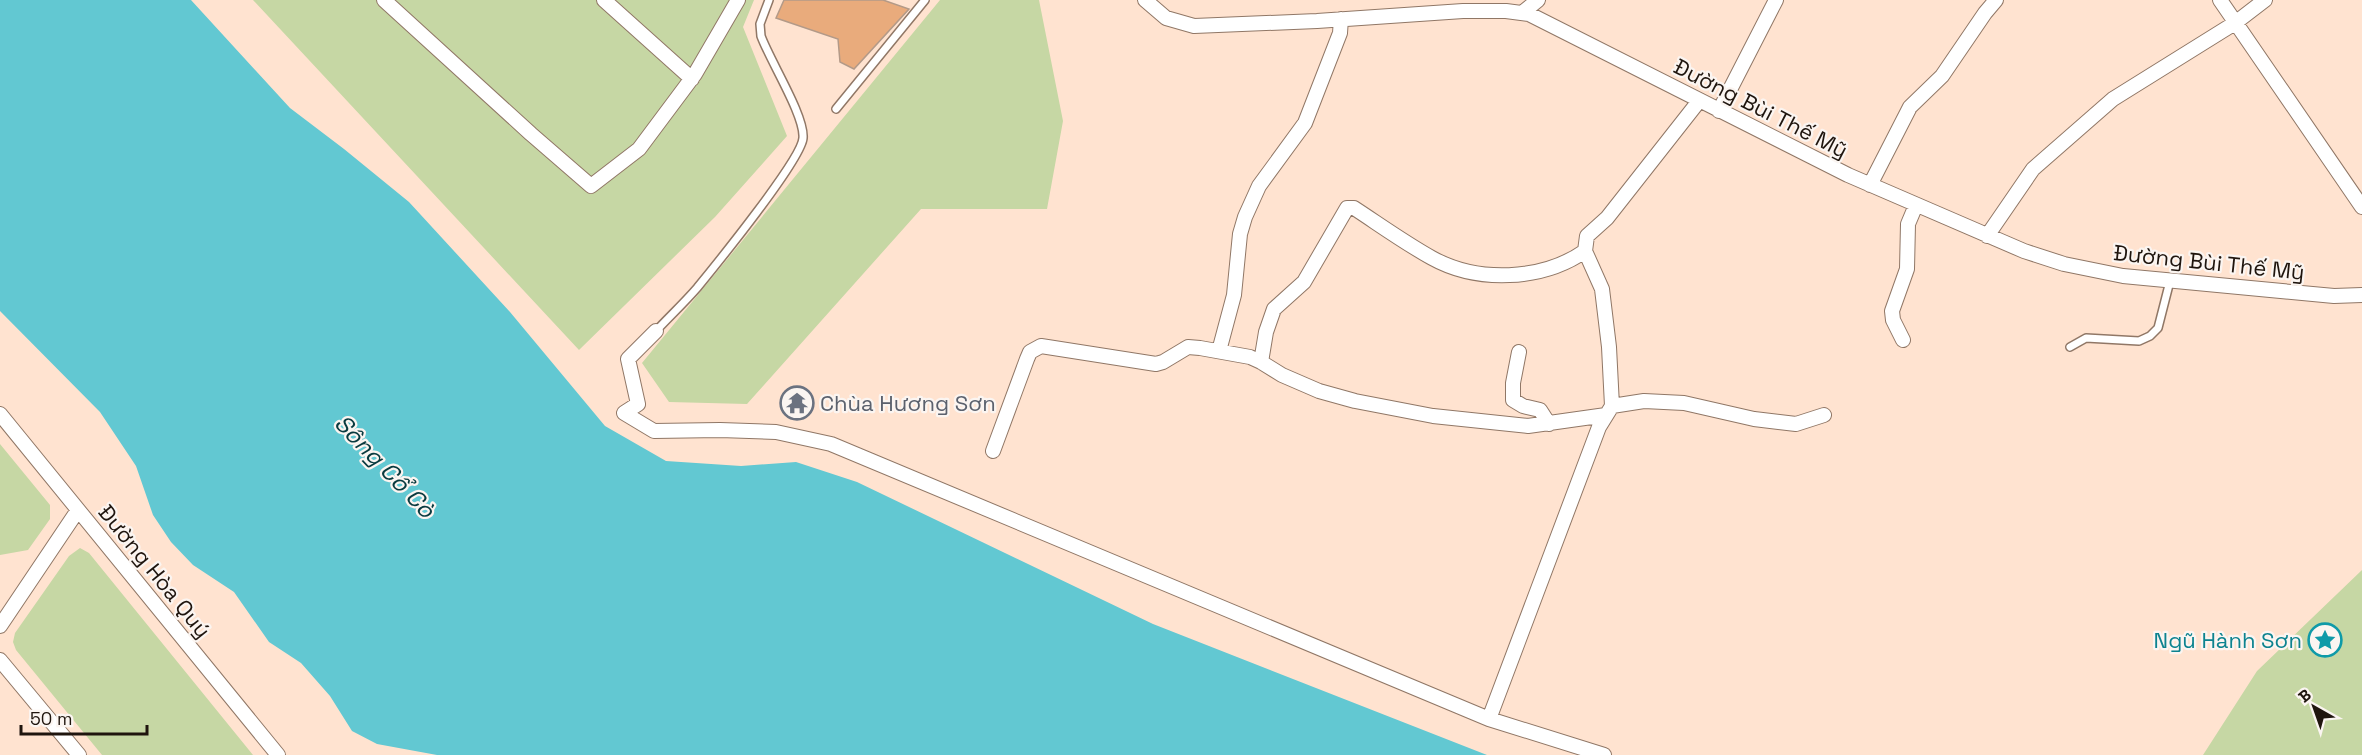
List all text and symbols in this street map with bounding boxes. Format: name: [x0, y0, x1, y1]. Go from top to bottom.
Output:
street label: Đường Bùi Thế Mỹ: [1669, 52, 1853, 164]
street label: Đường Bùi Thế Mỹ: [2112, 238, 2306, 286]
temple icon: Chùa Hương Sơn: [779, 385, 815, 421]
place label: Chùa Hương Sơn: [820, 389, 996, 417]
water label: Sông Cổ Cò: [328, 408, 443, 525]
street label: Đường Hòa Quý: [93, 499, 217, 643]
place icon: Ngũ Hành Sơn: [2307, 622, 2343, 658]
place label: Ngũ Hành Sơn: [2154, 626, 2302, 654]
north arrow: [2284, 677, 2344, 737]
text: B: [2294, 684, 2315, 707]
scale bar: [21, 698, 147, 736]
text: 50 m: [30, 707, 72, 730]

